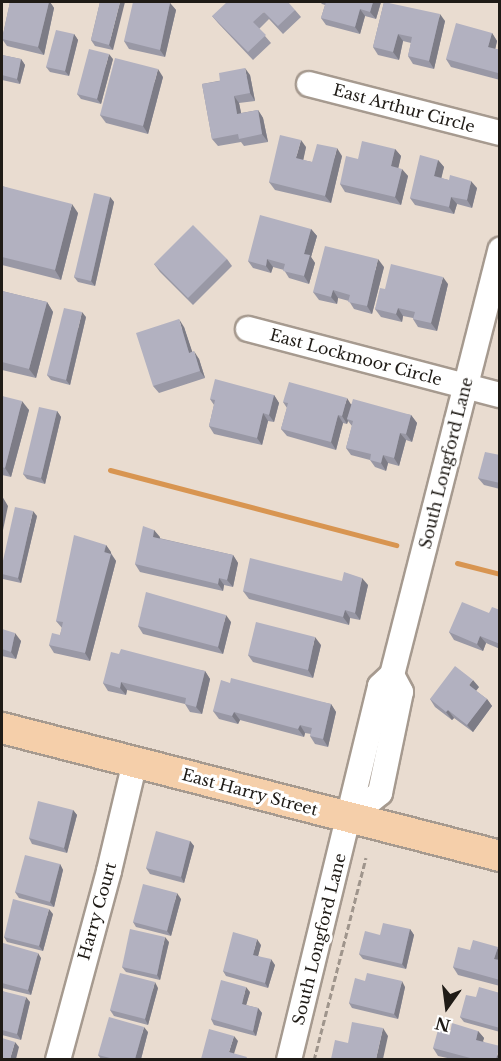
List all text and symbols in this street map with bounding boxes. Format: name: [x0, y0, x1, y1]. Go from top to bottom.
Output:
street label: East Arthur Circle: [330, 80, 478, 136]
street label: East Lockmoor Circle: [268, 325, 444, 389]
street label: South Longford Lane: [415, 375, 477, 551]
street label: East Harry Street: [180, 765, 320, 819]
street label: South Longford Lane: [288, 851, 350, 1027]
street label: Harry Court: [74, 860, 120, 962]
north arrow: [417, 977, 477, 1037]
text: N: [433, 1013, 452, 1036]

